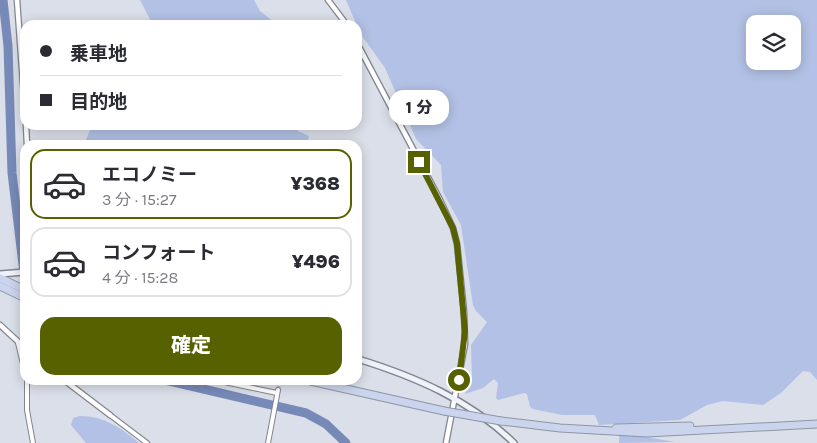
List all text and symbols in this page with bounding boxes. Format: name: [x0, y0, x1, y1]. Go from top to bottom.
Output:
map controls: [746, 15, 801, 70]
button: layers: [746, 15, 801, 70]
text: 乗車地: [70, 43, 127, 65]
callout: 1 分: [389, 90, 449, 124]
text: 目的地: [70, 91, 127, 113]
text: 1 分: [406, 98, 432, 117]
route end: [408, 151, 430, 173]
icon: car: [42, 162, 87, 207]
text: エコノミー: [102, 164, 197, 186]
text: ¥368: [291, 173, 340, 195]
text: 3 分 · 15:27: [102, 190, 177, 209]
icon: car: [42, 240, 87, 285]
text: コンフォート: [102, 242, 215, 264]
text: ¥496: [292, 251, 340, 273]
text: 4 分 · 15:28: [102, 268, 178, 287]
button: 確定: [40, 317, 342, 375]
route start: [448, 369, 470, 391]

